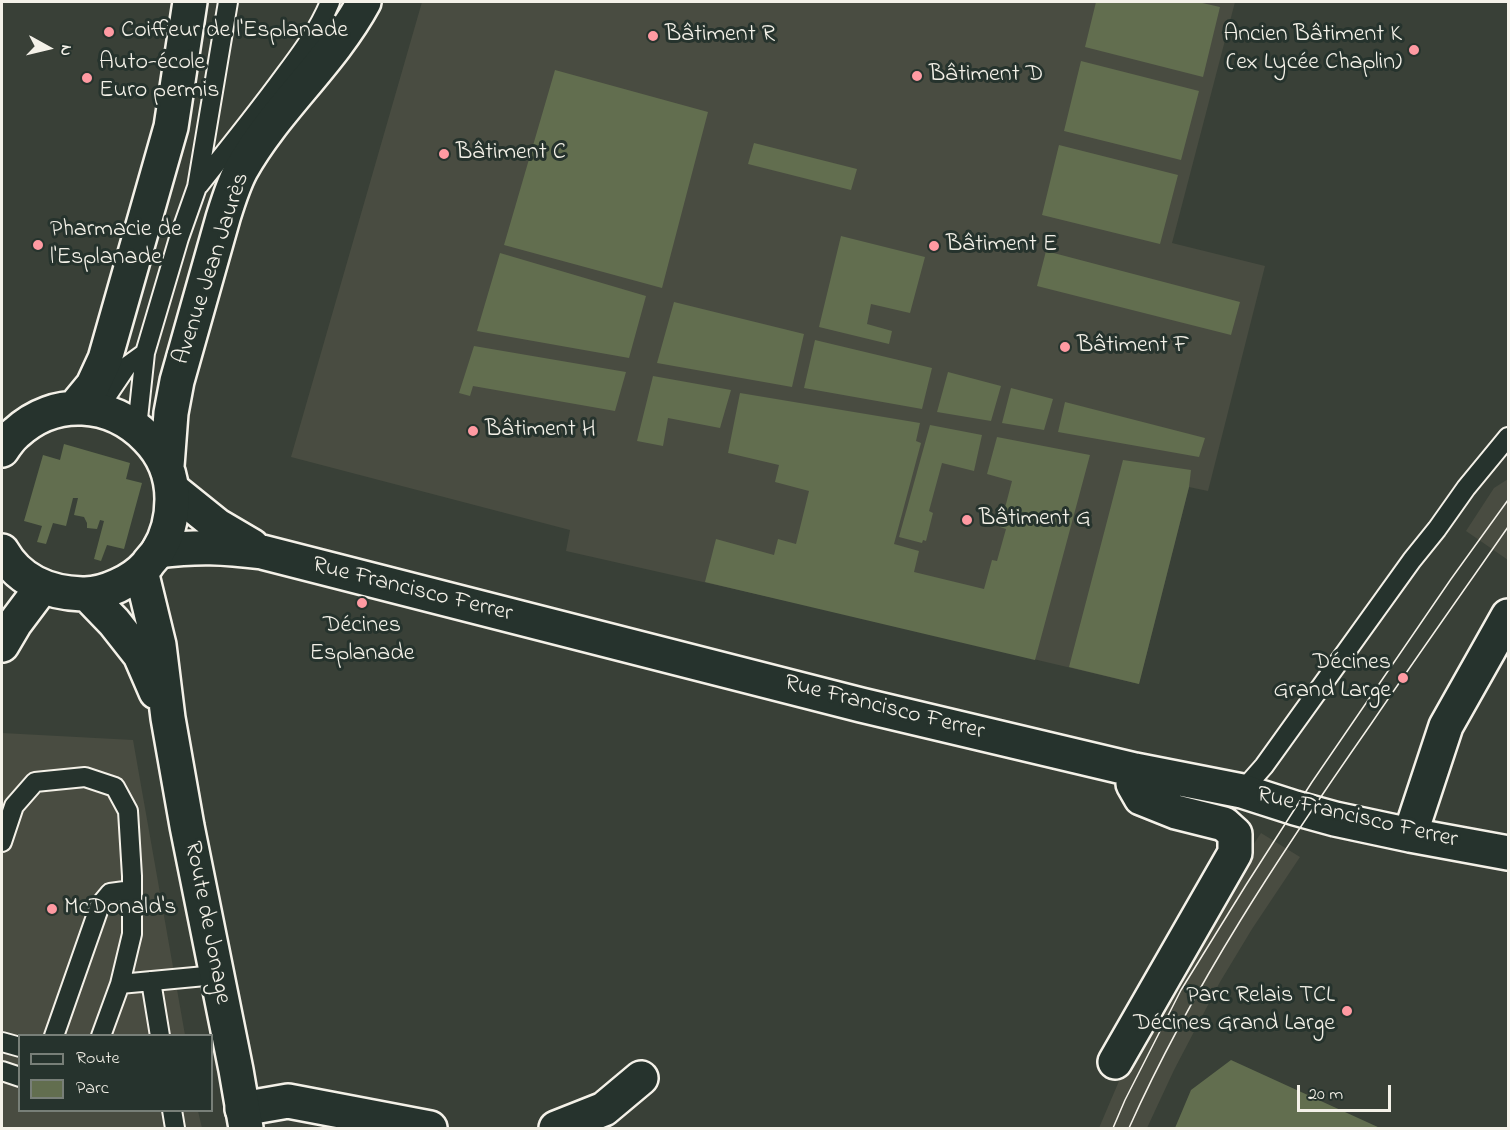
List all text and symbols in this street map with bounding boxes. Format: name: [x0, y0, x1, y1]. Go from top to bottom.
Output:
north arrow: [18, 18, 78, 78]
place label: Coiffeur de l'Esplanade: [121, 18, 348, 46]
place label: Bâtiment R: [665, 22, 775, 50]
place label: Ancien Bâtiment K (ex Lycée Chaplin): [1223, 22, 1402, 78]
marker: Coiffeur de l'Esplanade: [102, 25, 116, 39]
marker: Bâtiment R: [646, 29, 660, 43]
text: N: [53, 43, 78, 58]
marker: Ancien Bâtiment K (ex Lycée Chaplin): [1407, 43, 1421, 57]
place label: Auto-école Euro permis: [99, 50, 220, 106]
place label: Bâtiment D: [929, 62, 1043, 90]
marker: Bâtiment D: [910, 69, 924, 83]
marker: Auto-école Euro permis: [80, 71, 94, 85]
place label: Bâtiment C: [456, 140, 566, 168]
marker: Bâtiment C: [437, 147, 451, 161]
street label: Avenue Jean Jaurès: [168, 170, 258, 368]
place label: Pharmacie de l'Esplanade: [50, 217, 182, 273]
place label: Bâtiment E: [946, 232, 1057, 260]
marker: Pharmacie de l'Esplanade: [31, 238, 45, 252]
marker: Bâtiment E: [927, 239, 941, 253]
place label: Bâtiment F: [1077, 333, 1189, 361]
marker: Bâtiment F: [1058, 340, 1072, 354]
place label: Bâtiment H: [485, 417, 596, 445]
marker: Bâtiment H: [466, 424, 480, 438]
place label: Bâtiment G: [979, 506, 1091, 534]
marker: Bâtiment G: [960, 513, 974, 527]
street label: Rue Francisco Ferrer: [309, 552, 515, 630]
marker: Décines Esplanade: [355, 596, 369, 610]
place label: Décines Esplanade: [309, 613, 415, 669]
place label: Décines Grand Large: [1273, 650, 1391, 706]
street label: Rue Francisco Ferrer: [781, 670, 987, 748]
marker: Décines Grand Large: [1396, 671, 1410, 685]
street label: Rue Francisco Ferrer: [1254, 782, 1460, 856]
street label: Route de Jonage: [176, 839, 236, 1007]
place label: McDonald's: [64, 895, 176, 923]
marker: McDonald's: [45, 902, 59, 916]
place label: Parc Relais TCL Décines Grand Large: [1133, 983, 1335, 1039]
marker: Parc Relais TCL Décines Grand Large: [1340, 1004, 1354, 1018]
legend: [18, 1034, 213, 1112]
text: Route: [76, 1046, 120, 1072]
scale bar: [1300, 1073, 1394, 1111]
text: Parc: [76, 1076, 109, 1102]
text: 20 m: [1308, 1082, 1343, 1108]

